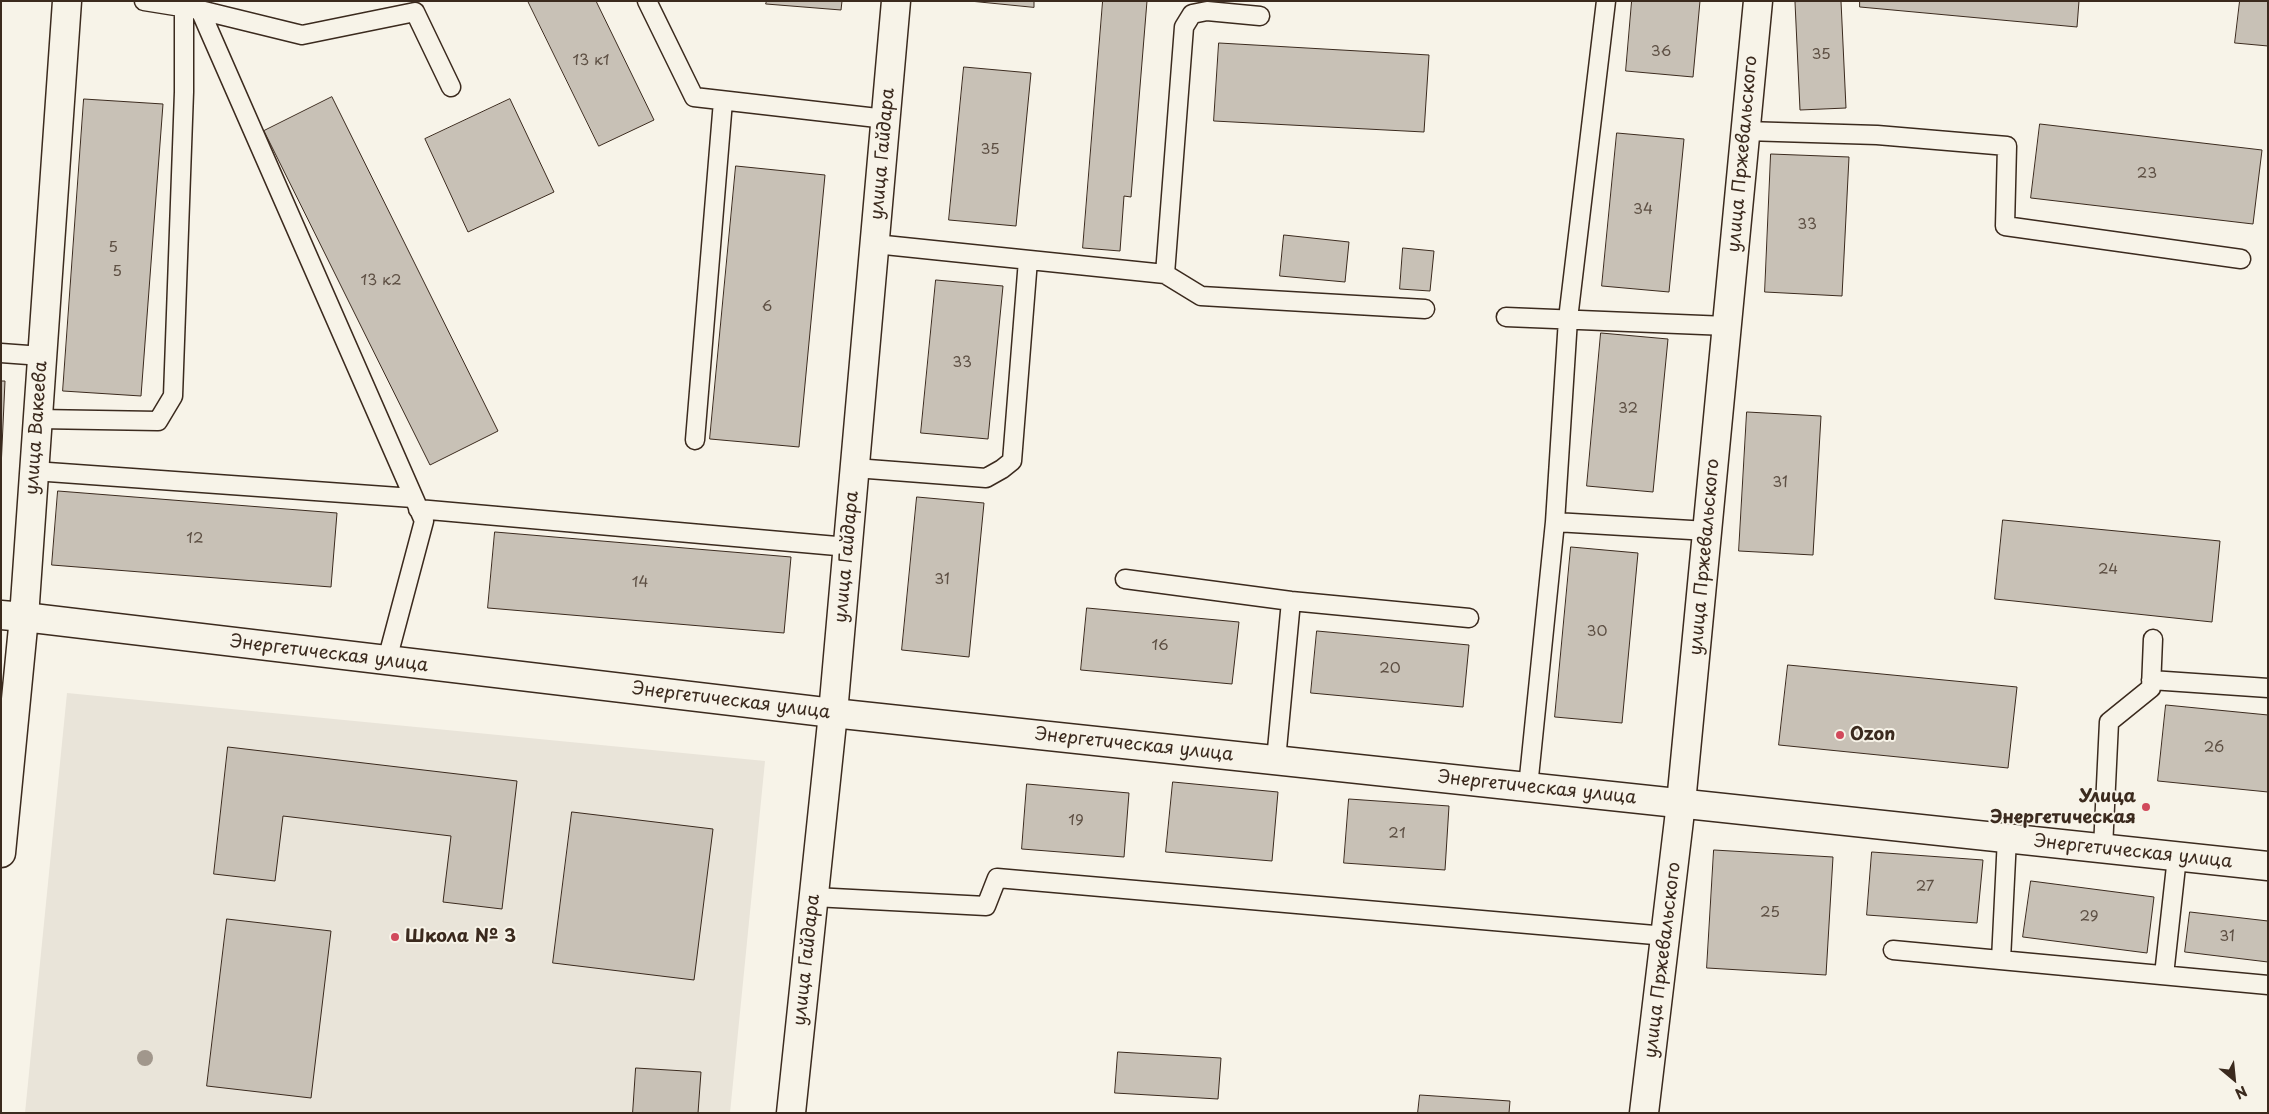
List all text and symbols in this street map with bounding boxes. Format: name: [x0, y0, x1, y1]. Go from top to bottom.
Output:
house number: 36: [1651, 43, 1671, 61]
house number: 35: [1811, 46, 1831, 64]
house number: 13 к1: [572, 52, 610, 70]
street label: улица Пржевальского: [1724, 55, 1762, 253]
street label: улица Гайдара: [866, 87, 900, 221]
house number: 35: [980, 141, 1000, 159]
house number: 23: [2137, 165, 2157, 183]
house number: 34: [1633, 201, 1653, 219]
house number: 33: [1797, 216, 1817, 234]
house number: 5: [108, 239, 118, 257]
house number: 5: [112, 263, 122, 281]
house number: 13 к2: [360, 272, 402, 290]
house number: 6: [762, 298, 772, 316]
house number: 33: [952, 354, 972, 372]
street label: улица Вакеева: [22, 360, 52, 496]
house number: 32: [1618, 400, 1638, 418]
street label: улица Пржевальского: [1686, 458, 1724, 656]
house number: 31: [1772, 474, 1788, 492]
street label: улица Гайдара: [830, 490, 864, 624]
house number: 12: [186, 530, 204, 548]
house number: 24: [2098, 561, 2118, 579]
house number: 31: [934, 571, 950, 589]
house number: 14: [632, 574, 648, 592]
house number: 30: [1587, 623, 1607, 641]
street label: Энергетическая улица: [229, 631, 429, 677]
house number: 16: [1151, 637, 1169, 655]
house number: 20: [1379, 660, 1401, 678]
street label: Энергетическая улица: [631, 678, 831, 724]
street label: Энергетическая улица: [1034, 724, 1234, 766]
place label: Ozon: [1850, 724, 1895, 746]
marker: Ozon: [1834, 729, 1846, 741]
house number: 26: [2204, 739, 2224, 757]
street label: Энергетическая улица: [1437, 767, 1637, 809]
place label: Улица Энергетическая: [1990, 786, 2136, 829]
marker: Улица Энергетическая: [2140, 801, 2152, 813]
house number: 19: [1068, 812, 1084, 830]
house number: 21: [1388, 825, 1406, 843]
street label: Энергетическая улица: [2033, 831, 2233, 873]
street label: улица Пржевальского: [1640, 861, 1686, 1059]
house number: 27: [1916, 878, 1934, 896]
street label: улица Гайдара: [789, 893, 825, 1027]
house number: 25: [1760, 904, 1780, 922]
house number: 29: [2079, 908, 2099, 926]
place label: Школа № 3: [405, 926, 516, 948]
house number: 31: [2219, 928, 2235, 946]
marker: Школа № 3: [389, 931, 401, 943]
north arrow: [2209, 1054, 2259, 1104]
text: N: [2231, 1081, 2251, 1105]

